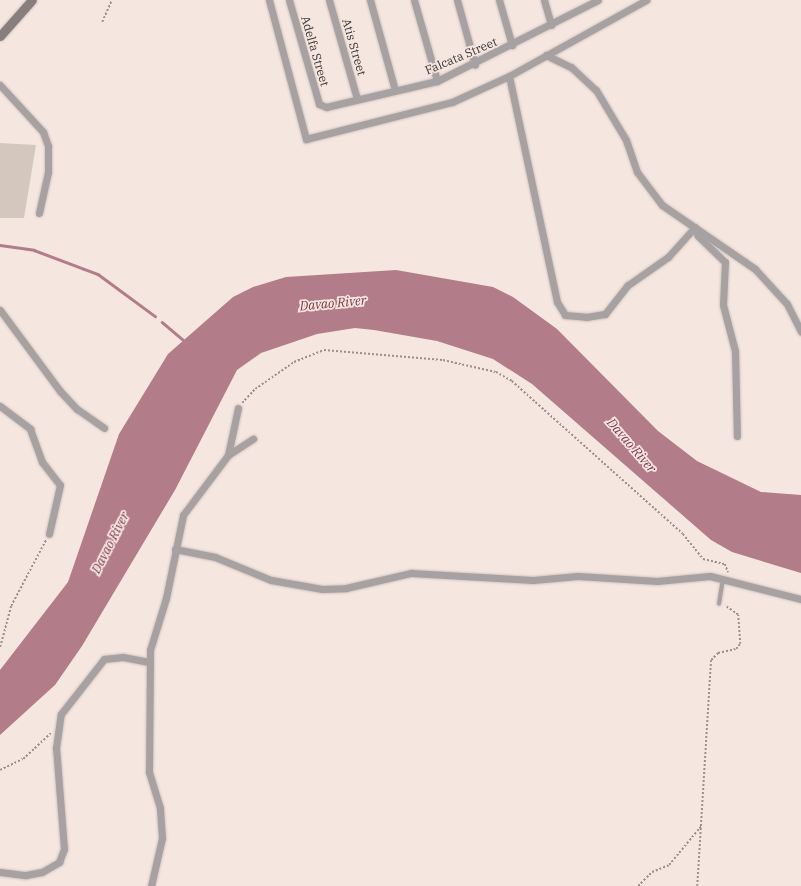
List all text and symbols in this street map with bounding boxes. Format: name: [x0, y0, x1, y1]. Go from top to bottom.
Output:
street label: Adelfa Street: [298, 14, 332, 88]
street label: Atis Street: [339, 17, 369, 77]
street label: Falcata Street: [423, 34, 499, 78]
water label: Davao River: [299, 293, 367, 315]
water label: Davao River: [603, 416, 659, 476]
water label: Davao River: [89, 510, 133, 576]

